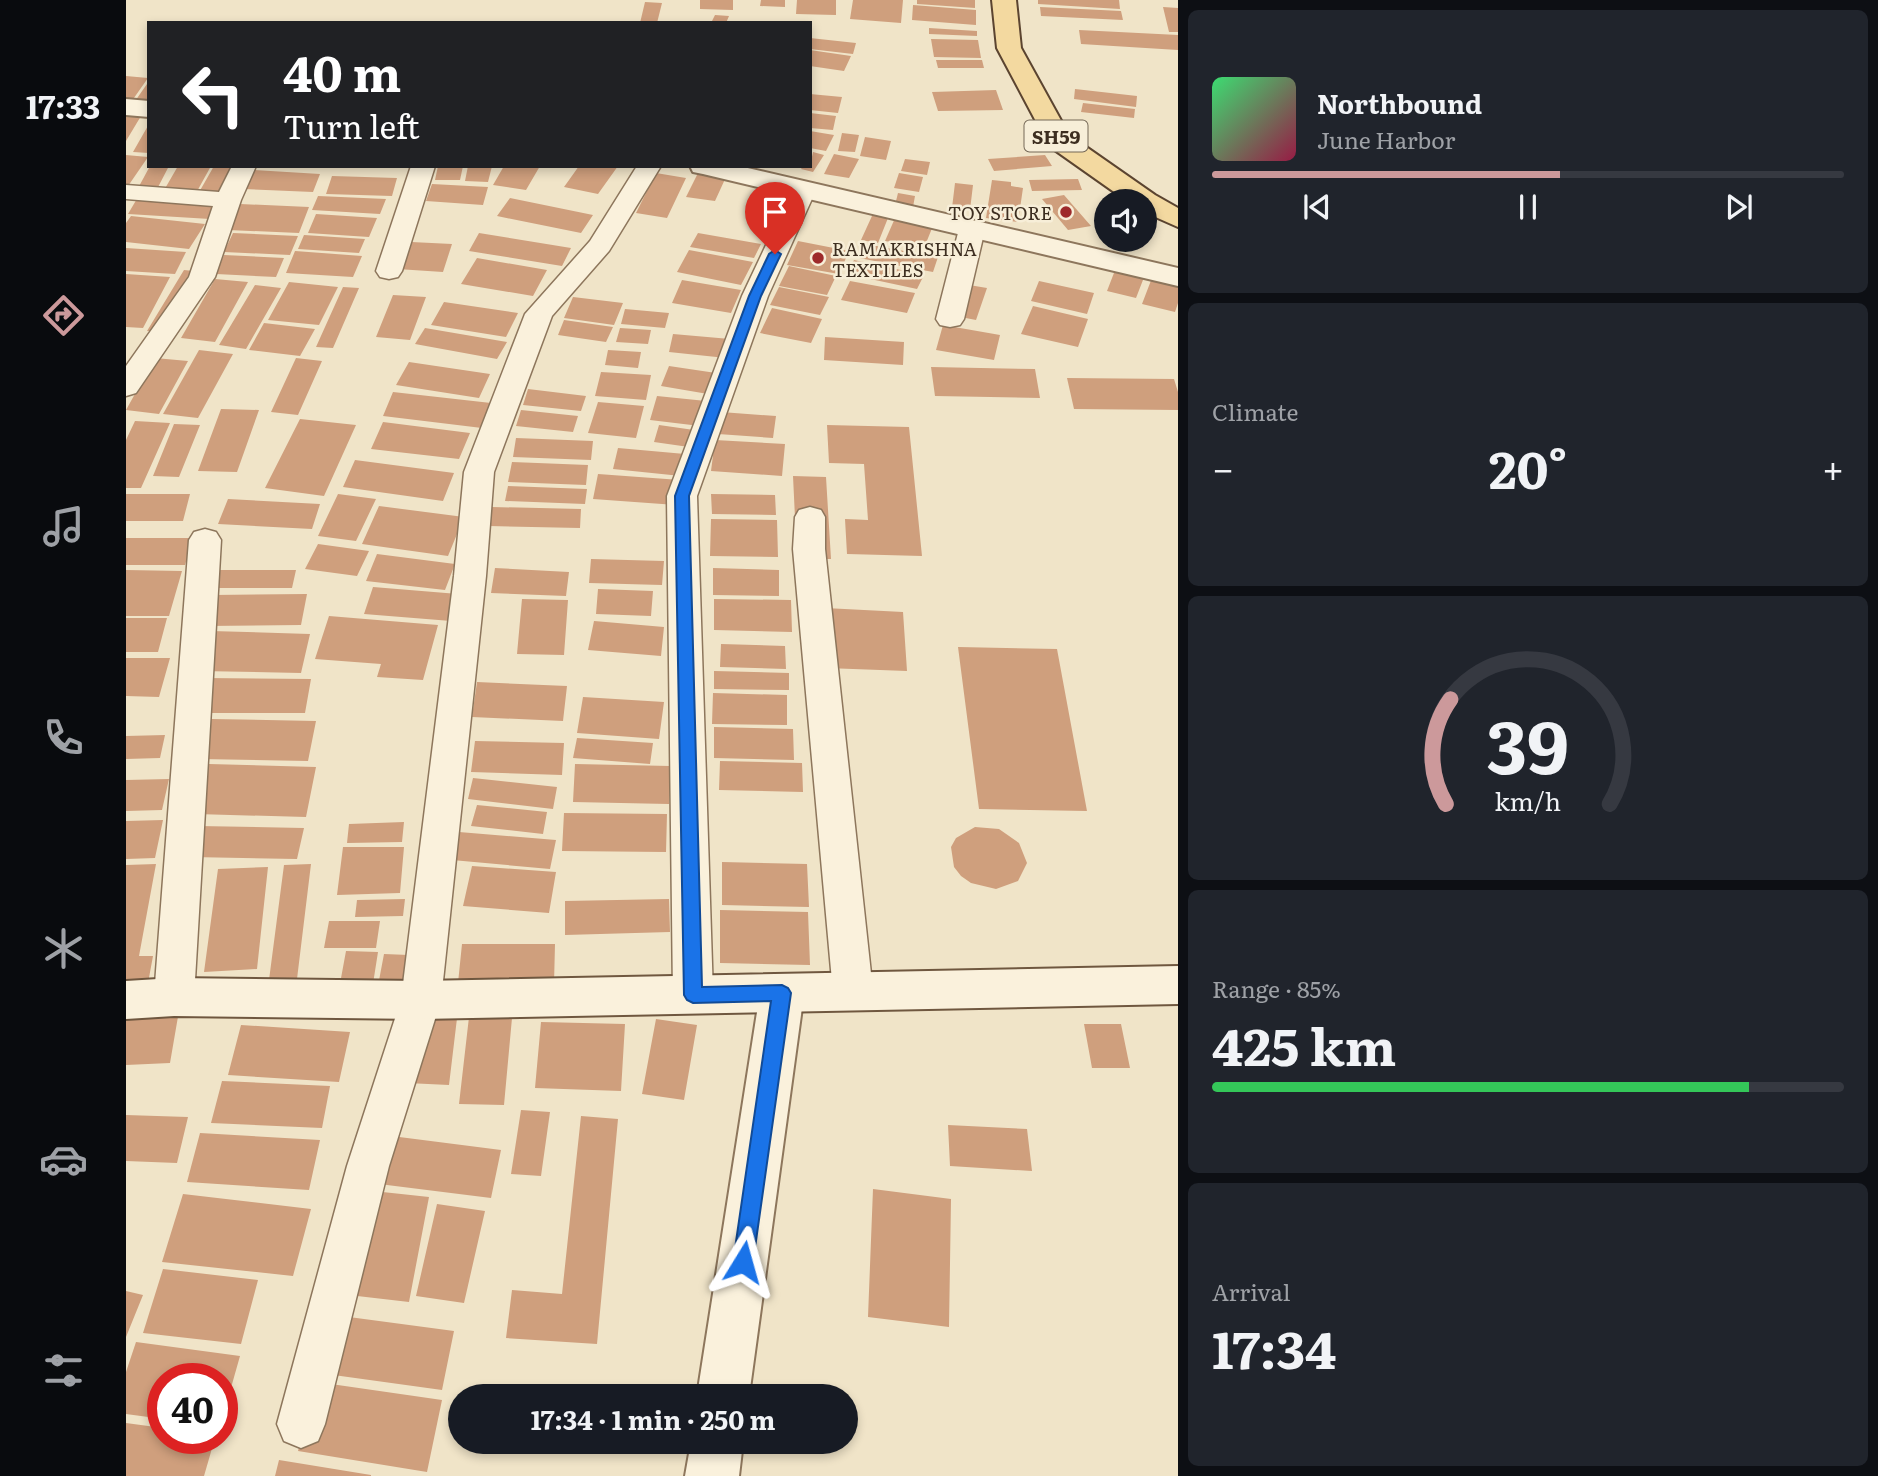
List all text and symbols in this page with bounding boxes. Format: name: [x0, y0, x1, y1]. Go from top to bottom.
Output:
text: 40 m: [283, 34, 401, 107]
icon: left: [168, 49, 259, 140]
text: 17:33: [26, 81, 100, 129]
text: Northbound: [1317, 83, 1482, 122]
text: Turn left: [283, 101, 420, 149]
road number: SH59: [1024, 120, 1088, 152]
text: June Harbor: [1317, 122, 1455, 156]
pin: [745, 182, 805, 254]
icon: previous: [1298, 188, 1336, 226]
icon: pause: [1509, 188, 1547, 226]
icon: next: [1720, 188, 1758, 226]
map controls: [1094, 189, 1157, 252]
button: sound: [1094, 189, 1157, 252]
icon: arrive: [756, 193, 794, 231]
place label: TOY STORE: [948, 199, 1052, 226]
marker: TOY STORE: [1058, 204, 1074, 220]
place label: RAMAKRISHNA TEXTILES: [832, 235, 977, 283]
marker: RAMAKRISHNA TEXTILES: [810, 250, 826, 266]
icon: directions: [39, 291, 88, 340]
text: Climate: [1212, 394, 1298, 428]
text: 20°: [1489, 428, 1567, 505]
text: −: [1212, 438, 1234, 495]
text: +: [1822, 438, 1844, 495]
icon: music: [39, 502, 88, 551]
text: 39: [1487, 688, 1569, 796]
icon: phone: [39, 713, 88, 762]
text: km/h: [1495, 782, 1561, 819]
icon: climate: [39, 924, 88, 973]
text: Range · 85%: [1212, 971, 1341, 1005]
text: 425 km: [1212, 1005, 1396, 1082]
icon: car: [39, 1135, 88, 1184]
position arrow: [706, 1225, 780, 1299]
text: Arrival: [1212, 1274, 1291, 1308]
text: 17:34: [1212, 1308, 1336, 1385]
icon: filters: [39, 1346, 88, 1395]
speed limit sign: 40: [147, 1363, 238, 1454]
text: 17:34 · 1 min · 250 m: [531, 1399, 775, 1438]

